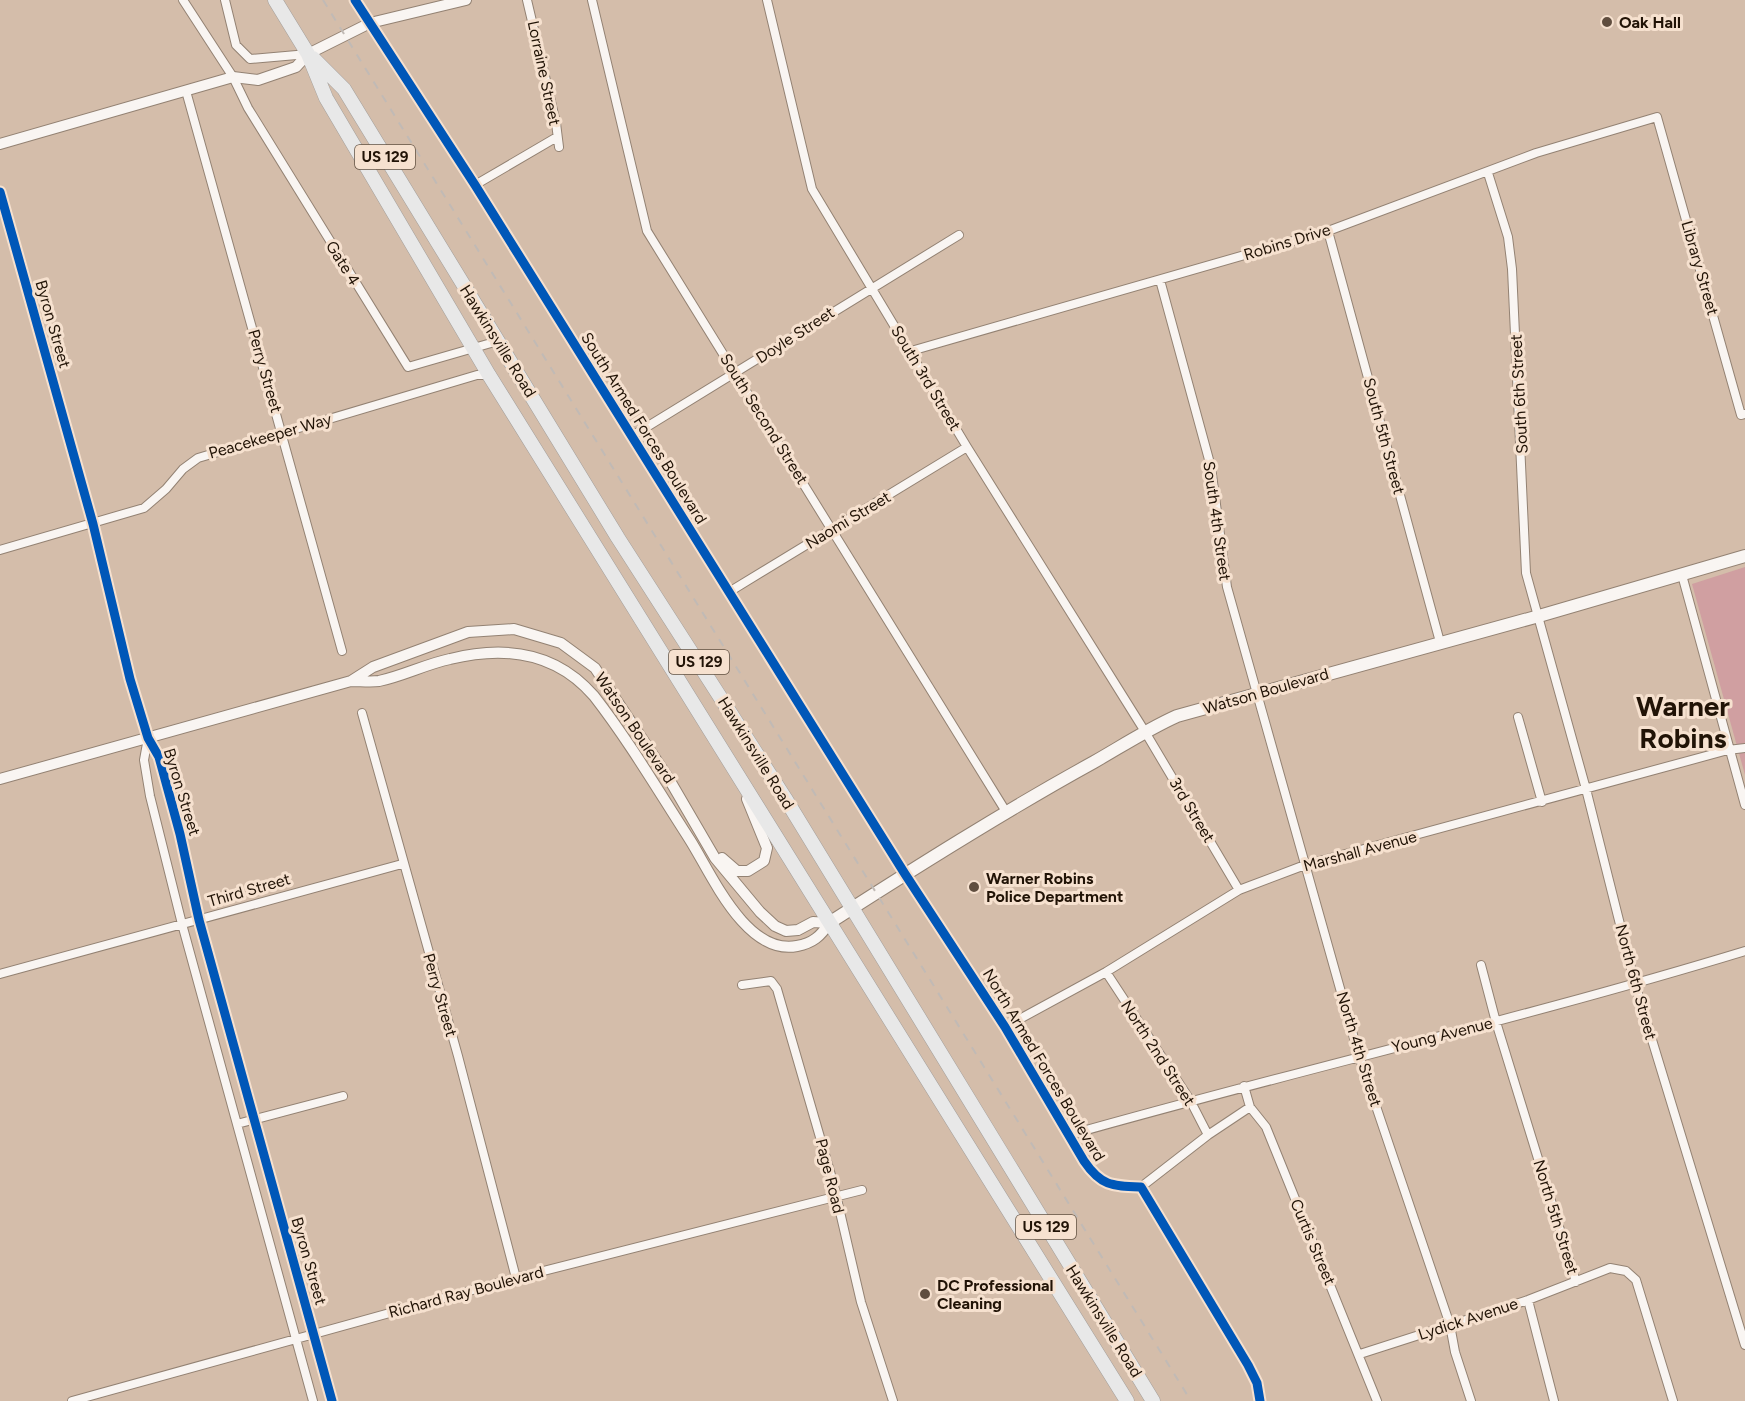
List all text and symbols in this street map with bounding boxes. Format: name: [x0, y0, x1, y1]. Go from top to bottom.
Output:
place label: Oak Hall: [1619, 13, 1681, 32]
marker: Oak Hall: [1600, 15, 1614, 29]
street label: Lorraine Street: [524, 19, 564, 127]
road number: US 129: [355, 145, 415, 169]
street label: Library Street: [1677, 218, 1723, 318]
street label: Robins Drive: [1241, 220, 1333, 264]
street label: Gate 4: [322, 237, 364, 289]
street label: Byron Street: [31, 278, 75, 370]
street label: Hawkinsville Road: [456, 281, 540, 401]
street label: Doyle Street: [752, 303, 838, 367]
street label: South 3rd Street: [887, 322, 965, 434]
street label: Perry Street: [244, 327, 286, 415]
street label: South Armed Forces Boulevard: [577, 329, 711, 527]
street label: South 6th Street: [1506, 334, 1532, 454]
street label: South Second Street: [716, 350, 812, 488]
street label: South 5th Street: [1359, 376, 1409, 496]
street label: Peacekeeper Way: [206, 409, 334, 463]
street label: South 4th Street: [1199, 460, 1235, 582]
street label: Naomi Street: [802, 487, 894, 553]
road number: US 129: [669, 650, 729, 674]
street label: Watson Boulevard: [1201, 664, 1331, 718]
street label: Watson Boulevard: [591, 669, 679, 787]
district label: Warner Robins: [1636, 689, 1730, 755]
street label: Hawkinsville Road: [714, 693, 798, 813]
street label: Byron Street: [160, 746, 204, 838]
street label: 3rd Street: [1165, 774, 1219, 846]
street label: Marshall Avenue: [1301, 827, 1419, 875]
street label: Third Street: [206, 869, 292, 911]
place label: Warner Robins Police Department: [986, 869, 1123, 906]
marker: Warner Robins Police Department: [967, 880, 981, 894]
street label: North 6th Street: [1611, 922, 1661, 1042]
street label: Perry Street: [419, 951, 461, 1039]
street label: North Armed Forces Boulevard: [979, 965, 1109, 1165]
street label: North 4th Street: [1332, 989, 1386, 1109]
street label: North 2nd Street: [1117, 997, 1199, 1109]
street label: Young Avenue: [1390, 1013, 1495, 1057]
street label: Page Road: [812, 1137, 848, 1215]
street label: North 5th Street: [1530, 1157, 1582, 1277]
street label: Curtis Street: [1286, 1196, 1340, 1288]
street label: Byron Street: [287, 1215, 331, 1307]
road number: US 129: [1016, 1215, 1076, 1239]
street label: Hawkinsville Road: [1062, 1261, 1146, 1381]
street label: Richard Ray Boulevard: [386, 1262, 546, 1322]
place label: DC Professional Cleaning: [937, 1276, 1054, 1313]
marker: DC Professional Cleaning: [918, 1287, 932, 1301]
street label: Lydick Avenue: [1416, 1294, 1521, 1344]

